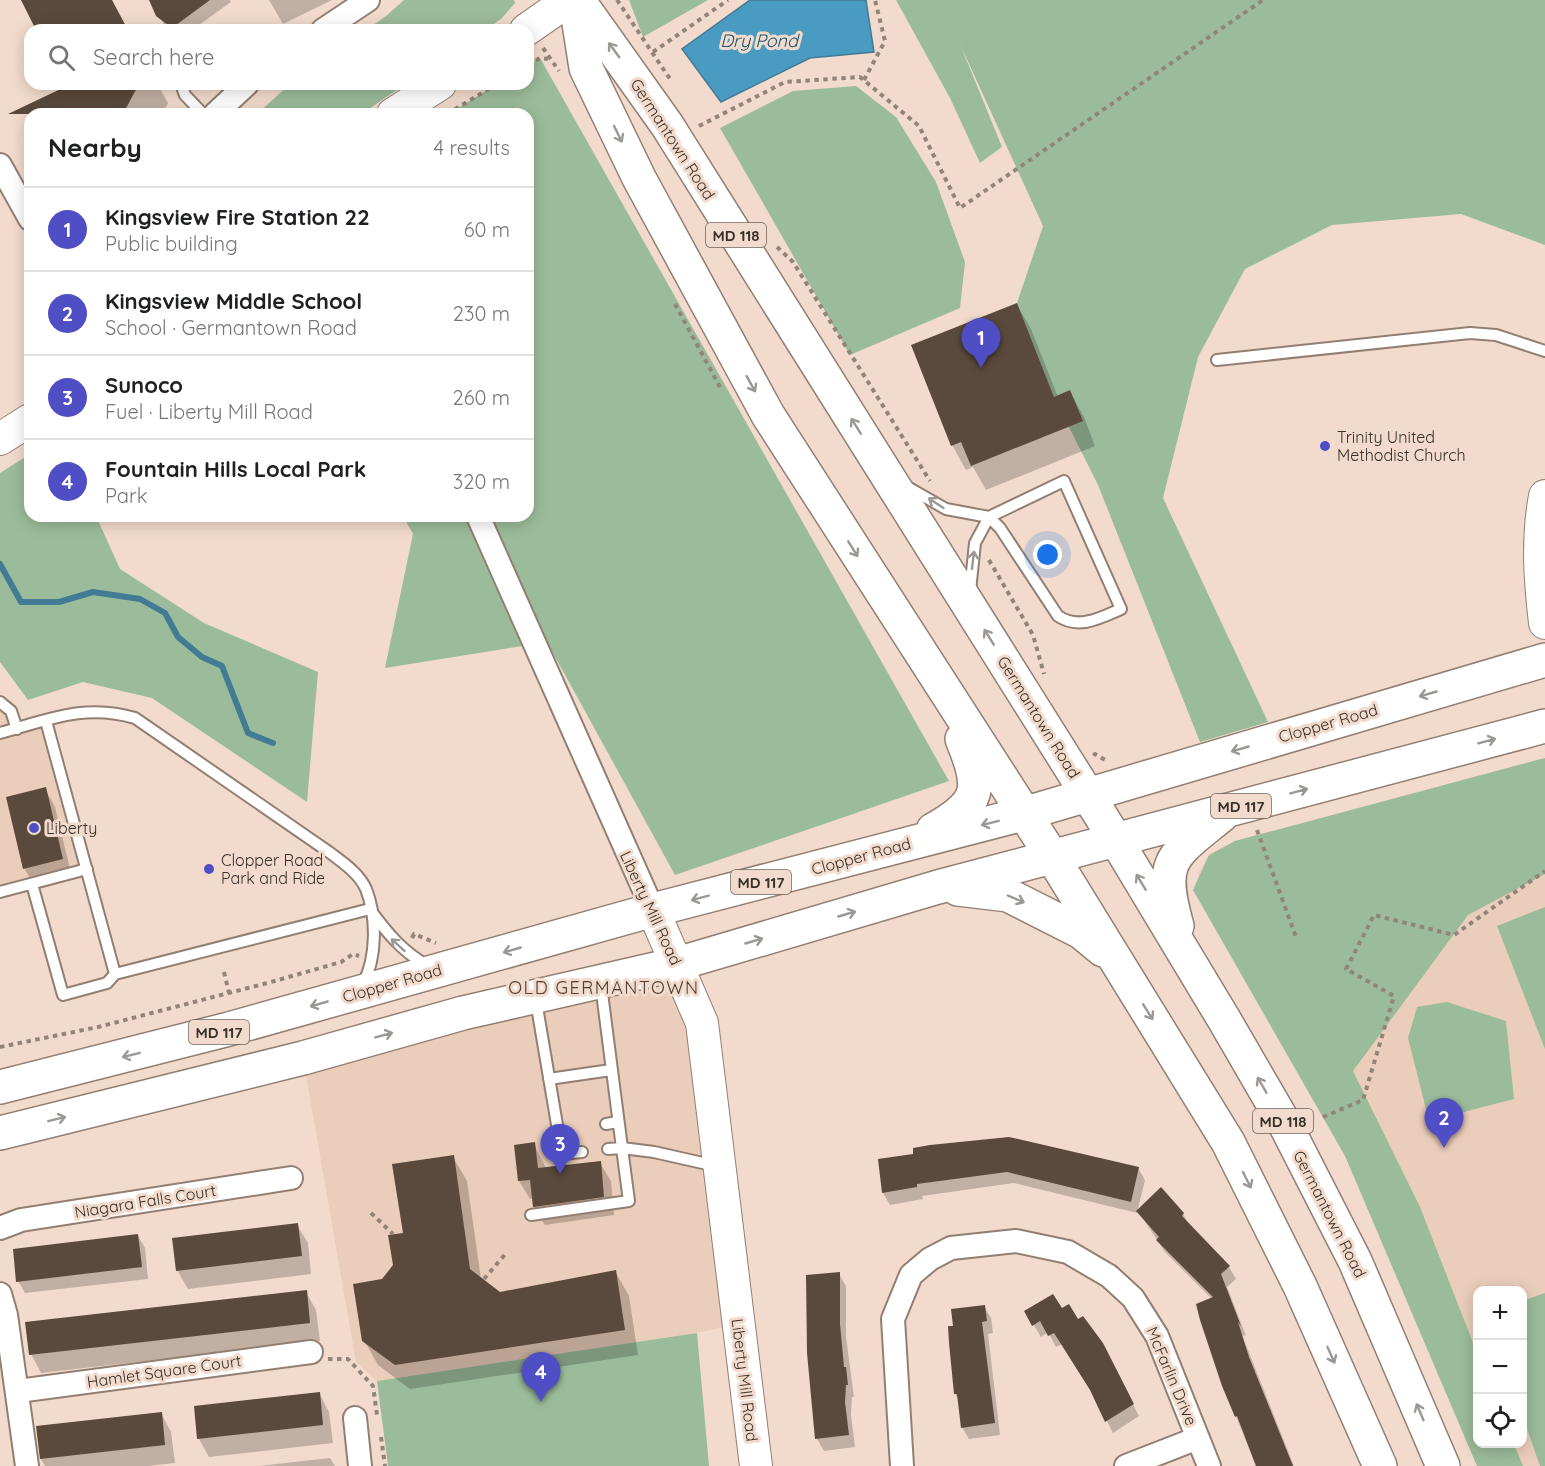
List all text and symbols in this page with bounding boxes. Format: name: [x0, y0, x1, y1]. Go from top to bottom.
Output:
search box: [24, 24, 534, 90]
water label: Dry Pond: [720, 29, 800, 52]
icon: search: [45, 41, 78, 74]
text: Search here: [93, 43, 214, 71]
one-way arrow: [608, 43, 620, 59]
street label: Germantown Road: [626, 75, 720, 203]
one-way arrow: [613, 125, 625, 143]
text: Nearby: [48, 131, 142, 164]
text: 4 results: [434, 135, 510, 160]
text: Kingsview Fire Station 22: [105, 203, 370, 231]
text: 1: [64, 217, 71, 242]
text: 60 m: [464, 217, 510, 242]
road number: MD 118: [706, 223, 766, 247]
text: Public building: [105, 231, 238, 256]
text: Kingsview Middle School: [105, 287, 362, 315]
text: 2: [62, 301, 73, 326]
text: 230 m: [453, 301, 510, 326]
text: School · Germantown Road: [105, 315, 357, 340]
pin: 1: [962, 318, 1000, 368]
text: Sunoco: [105, 371, 183, 399]
one-way arrow: [746, 374, 757, 392]
text: 3: [62, 385, 73, 410]
text: 260 m: [453, 385, 510, 410]
text: Fuel · Liberty Mill Road: [105, 399, 313, 424]
one-way arrow: [849, 418, 861, 435]
place label: Trinity United Methodist Church: [1337, 427, 1466, 465]
marker: Trinity United Methodist Church: [1318, 439, 1332, 453]
text: Fountain Hills Local Park: [105, 455, 366, 483]
text: 4: [62, 469, 73, 494]
text: 320 m: [453, 469, 510, 494]
text: Park: [105, 483, 147, 508]
one-way arrow: [928, 497, 945, 509]
your location: [1033, 540, 1062, 569]
one-way arrow: [847, 541, 860, 558]
one-way arrow: [968, 550, 979, 570]
one-way arrow: [982, 629, 995, 646]
street label: Germantown Road: [993, 652, 1085, 782]
one-way arrow: [1419, 689, 1438, 700]
street label: Clopper Road: [1276, 699, 1380, 747]
one-way arrow: [1478, 735, 1497, 746]
one-way arrow: [1231, 744, 1250, 755]
one-way arrow: [1289, 785, 1308, 796]
road number: MD 117: [1211, 794, 1271, 818]
one-way arrow: [981, 817, 1000, 829]
place label: Liberty: [46, 818, 97, 838]
marker: Liberty: [27, 821, 41, 835]
street label: Clopper Road: [809, 833, 913, 879]
street label: Liberty Mill Road: [616, 848, 686, 968]
place label: Clopper Road Park and Ride: [221, 850, 325, 888]
marker: Clopper Road Park and Ride: [202, 862, 216, 876]
road number: MD 117: [731, 870, 791, 894]
one-way arrow: [1134, 874, 1146, 891]
one-way arrow: [691, 893, 710, 904]
one-way arrow: [1007, 894, 1025, 905]
one-way arrow: [837, 908, 856, 919]
one-way arrow: [744, 935, 763, 946]
one-way arrow: [391, 938, 406, 952]
one-way arrow: [503, 945, 522, 956]
street label: Clopper Road: [340, 959, 444, 1007]
district label: OLD GERMANTOWN: [508, 976, 700, 999]
one-way arrow: [310, 999, 329, 1010]
one-way arrow: [1142, 1003, 1154, 1020]
road number: MD 117: [189, 1020, 249, 1044]
one-way arrow: [374, 1029, 393, 1041]
one-way arrow: [122, 1049, 141, 1061]
one-way arrow: [1256, 1077, 1268, 1094]
pin: 2: [1424, 1098, 1464, 1148]
road number: MD 118: [1253, 1109, 1313, 1133]
one-way arrow: [47, 1112, 66, 1124]
pin: 3: [540, 1124, 580, 1174]
street label: Germantown Road: [1289, 1147, 1371, 1281]
one-way arrow: [1241, 1170, 1253, 1188]
street label: Niagara Falls Court: [73, 1180, 217, 1222]
map controls: [1473, 1286, 1527, 1448]
button: +: [1473, 1286, 1527, 1340]
street label: Liberty Mill Road: [728, 1317, 762, 1443]
street label: McFarlin Drive: [1142, 1324, 1202, 1428]
button: −: [1473, 1340, 1527, 1394]
one-way arrow: [1326, 1346, 1338, 1364]
street label: Hamlet Square Court: [86, 1350, 242, 1392]
pin: 4: [522, 1352, 560, 1402]
button: locate: [1473, 1394, 1527, 1448]
one-way arrow: [1414, 1404, 1425, 1422]

